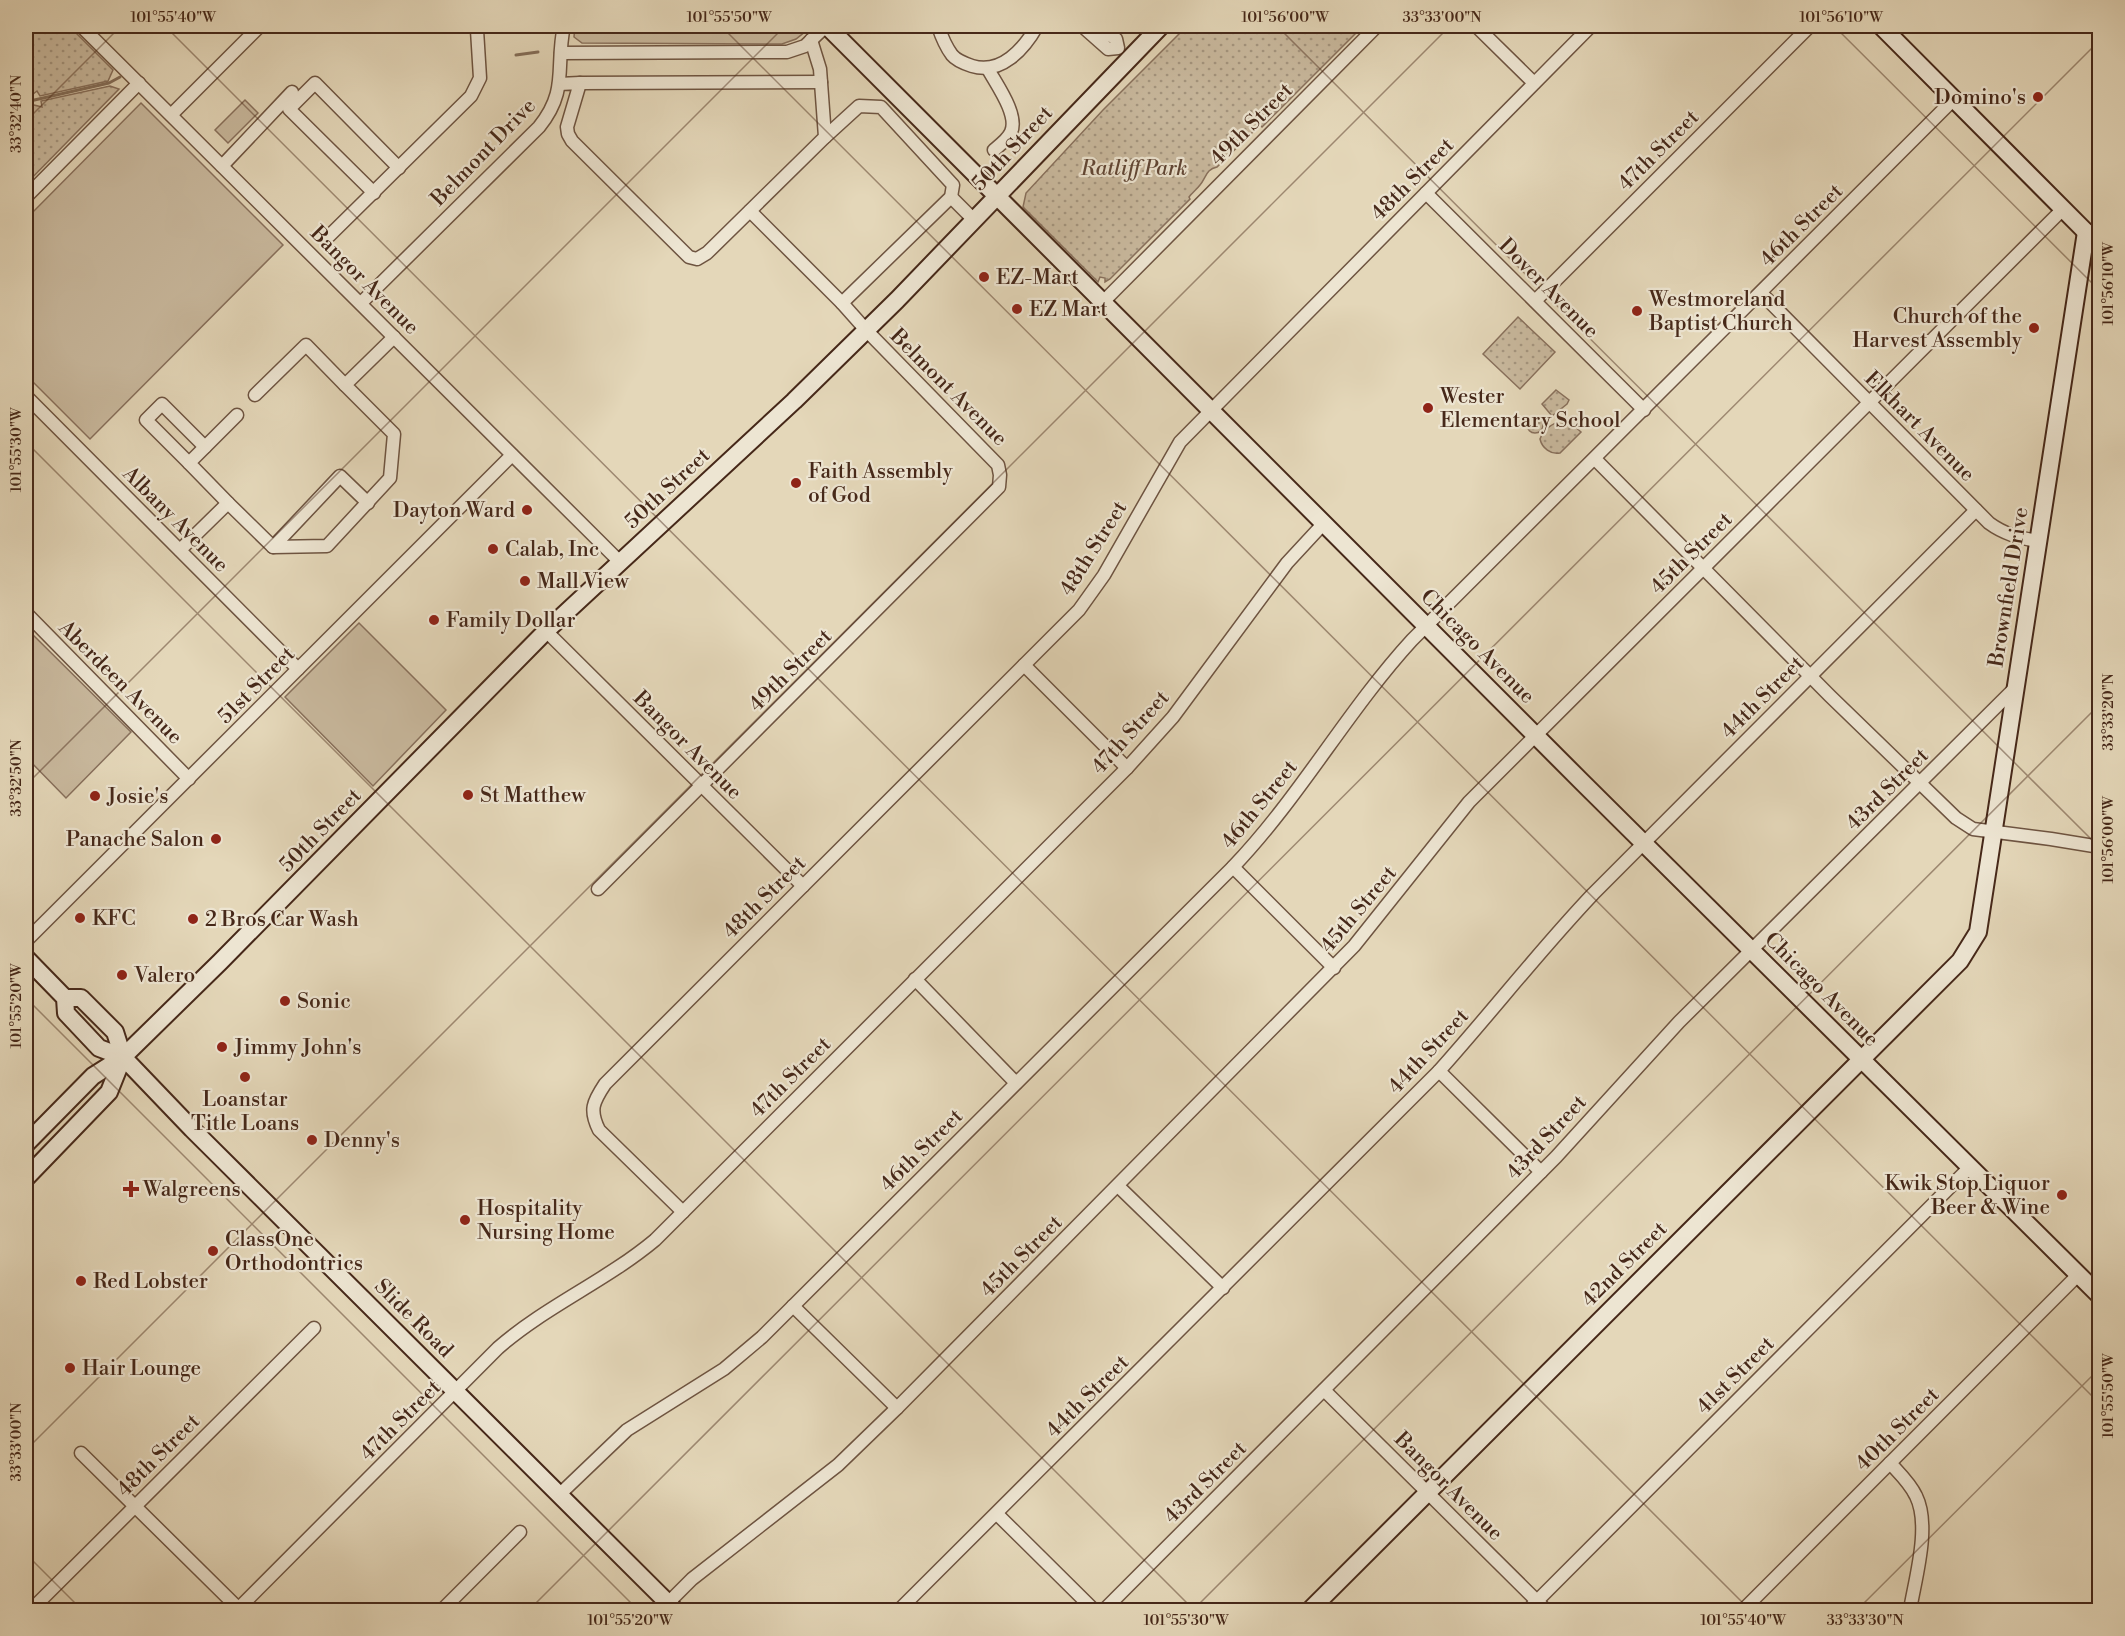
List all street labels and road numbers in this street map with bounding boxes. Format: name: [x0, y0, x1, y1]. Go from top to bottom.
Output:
street label: 49th Street: [1205, 77, 1299, 172]
street label: Belmont Drive: [425, 93, 542, 213]
street label: 50th Street: [967, 100, 1059, 197]
street label: 47th Street: [1613, 104, 1705, 197]
street label: 48th Street: [1366, 132, 1460, 227]
street label: 46th Street: [1755, 178, 1849, 273]
street label: Bangor Avenue: [304, 220, 424, 341]
street label: Dover Avenue: [1493, 233, 1604, 344]
street label: Belmont Avenue: [883, 323, 1012, 452]
street label: Elkhart Avenue: [1859, 366, 1980, 487]
street label: 50th Street: [620, 442, 716, 535]
street label: Albany Avenue: [116, 461, 234, 578]
street label: 48th Street: [1054, 496, 1134, 601]
street label: Brownfield Drive: [1983, 505, 2034, 670]
street label: 45th Street: [1645, 507, 1739, 600]
street label: Chicago Avenue: [1415, 584, 1540, 709]
street label: Aberdeen Avenue: [52, 615, 188, 750]
street label: 49th Street: [744, 623, 838, 718]
street label: 51st Street: [213, 641, 301, 730]
street label: 44th Street: [1716, 650, 1810, 745]
street label: Bangor Avenue: [627, 685, 747, 806]
street label: 47th Street: [1086, 685, 1176, 780]
street label: 43rd Street: [1841, 743, 1935, 836]
street label: 46th Street: [1216, 755, 1304, 854]
street label: 50th Street: [274, 783, 368, 878]
street label: 48th Street: [718, 850, 812, 945]
street label: 45th Street: [1315, 860, 1403, 958]
street label: Chicago Avenue: [1759, 927, 1884, 1052]
street label: 44th Street: [1383, 1003, 1475, 1100]
street label: 47th Street: [745, 1031, 837, 1124]
street label: 43rd Street: [1501, 1090, 1593, 1185]
street label: 46th Street: [875, 1103, 969, 1198]
street label: 45th Street: [975, 1210, 1069, 1303]
street label: 42nd Street: [1577, 1216, 1673, 1313]
street label: Slide Road: [368, 1274, 458, 1364]
street label: 41st Street: [1691, 1331, 1781, 1420]
street label: 44th Street: [1041, 1349, 1135, 1444]
street label: 47th Street: [355, 1374, 447, 1467]
street label: 40th Street: [1850, 1382, 1945, 1477]
street label: 48th Street: [112, 1408, 206, 1503]
street label: Bangor Avenue: [1388, 1426, 1508, 1547]
street label: 43rd Street: [1159, 1436, 1253, 1529]

